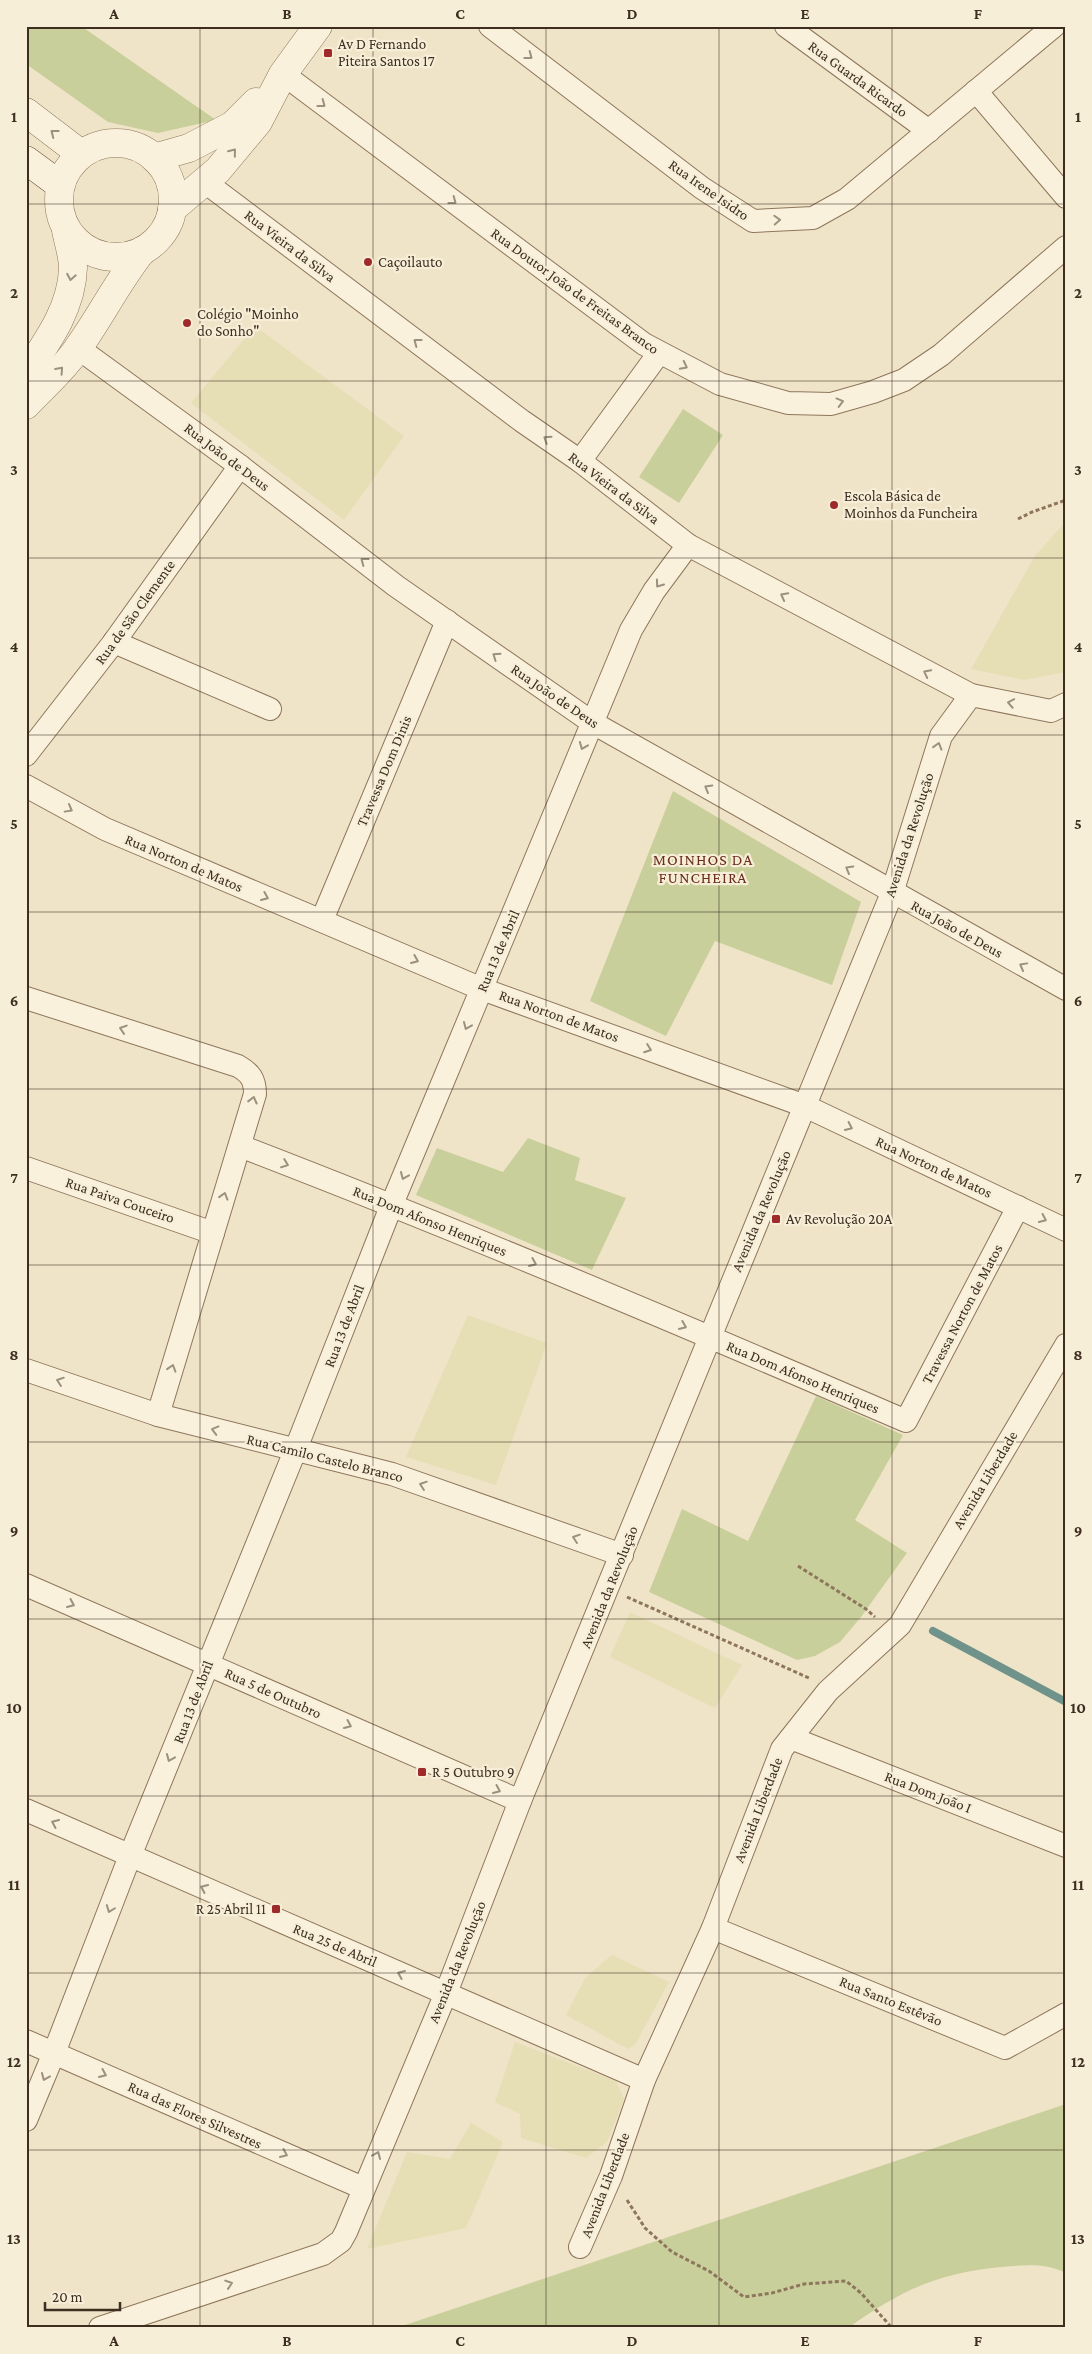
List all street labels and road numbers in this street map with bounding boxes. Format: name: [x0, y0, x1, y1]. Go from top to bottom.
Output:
street label: Rua Guarda Ricardo: [805, 38, 911, 120]
street label: Rua Irene Isidro: [666, 156, 752, 224]
street label: Rua Vieira da Silva: [241, 207, 339, 285]
street label: Rua Doutor João de Freitas Branco: [487, 225, 662, 358]
street label: Rua João de Deus: [181, 420, 273, 495]
street label: Rua Vieira da Silva: [565, 449, 663, 527]
street label: Rua de São Clemente: [92, 556, 178, 667]
street label: Rua João de Deus: [507, 661, 602, 732]
street label: Travessa Dom Dinis: [353, 713, 415, 829]
street label: Avenida da Revolução: [881, 771, 938, 900]
street label: Rua Norton de Matos: [123, 831, 245, 895]
street label: Rua João de Deus: [908, 897, 1006, 962]
street label: Rua 13 de Abril: [474, 908, 522, 994]
street label: Rua Norton de Matos: [497, 987, 621, 1045]
street label: Rua Norton de Matos: [873, 1133, 995, 1201]
street label: Avenida da Revolução: [728, 1148, 795, 1274]
street label: Rua Paiva Couceiro: [64, 1174, 176, 1226]
street label: Rua Dom Afonso Henriques: [350, 1183, 509, 1260]
street label: Travessa Norton de Matos: [918, 1241, 1006, 1386]
street label: Rua 13 de Abril: [321, 1282, 367, 1370]
street label: Rua Dom Afonso Henriques: [724, 1337, 882, 1417]
street label: Avenida Liberdade: [949, 1428, 1021, 1532]
street label: Rua Camilo Castelo Branco: [245, 1431, 405, 1485]
street label: Avenida da Revolução: [577, 1524, 642, 1651]
street label: Rua 13 de Abril: [170, 1658, 216, 1746]
street label: Rua 5 de Outubro: [222, 1665, 324, 1721]
street label: Avenida Liberdade: [731, 1755, 786, 1865]
street label: Rua Dom João I: [882, 1768, 974, 1817]
street label: Avenida da Revolução: [425, 1899, 490, 2026]
street label: Rua 25 de Abril: [291, 1920, 379, 1970]
street label: Rua Santo Estêvão: [837, 1973, 945, 2029]
street label: Rua das Flores Silvestres: [125, 2078, 265, 2152]
street label: Avenida Liberdade: [578, 2130, 633, 2240]

